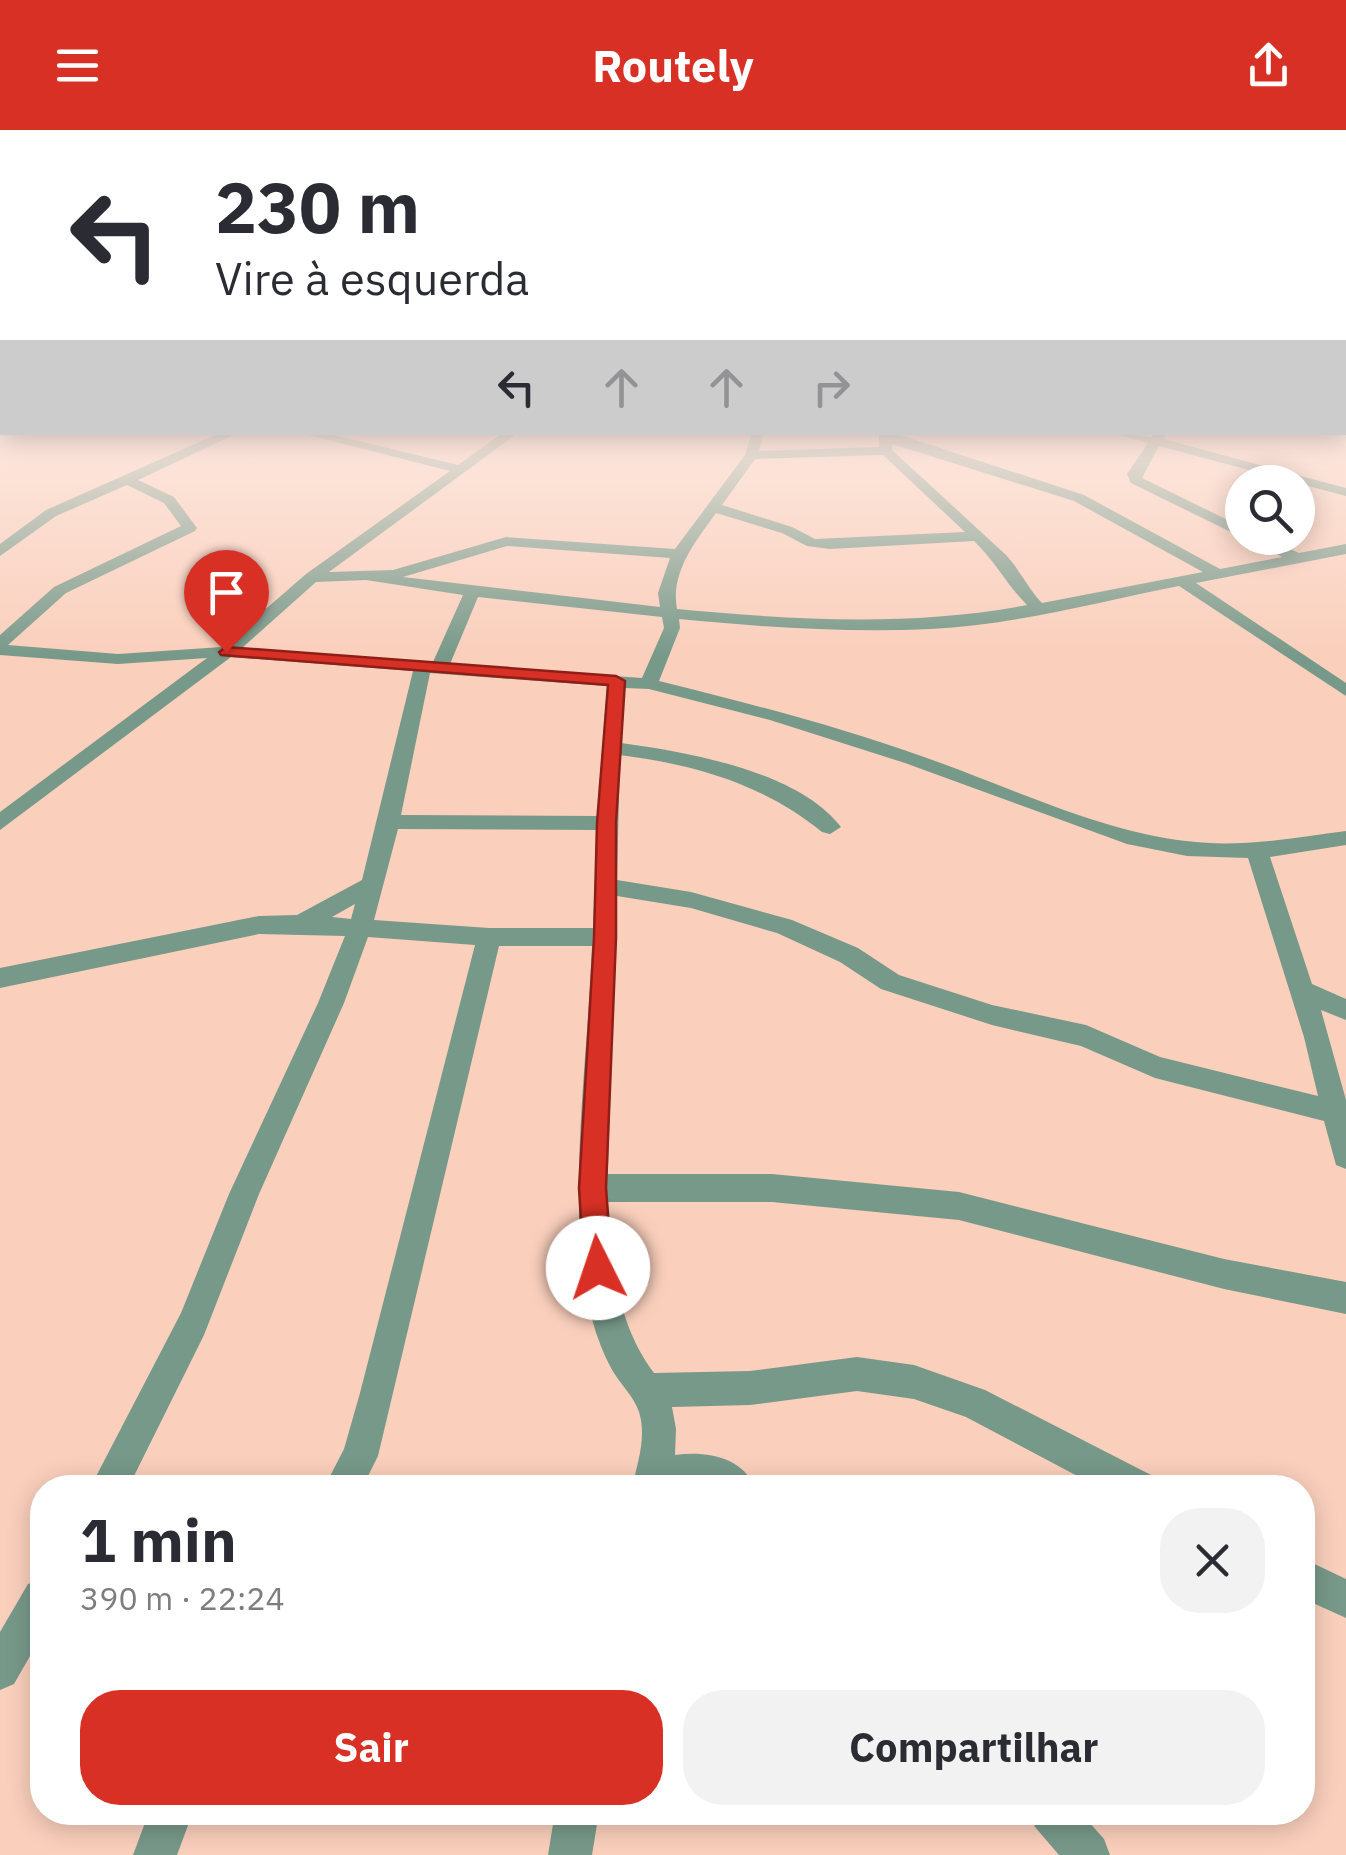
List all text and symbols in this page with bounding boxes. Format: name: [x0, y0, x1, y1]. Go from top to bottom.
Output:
text: Routely: [592, 36, 754, 94]
icon: menu: [50, 38, 105, 93]
icon: share: [1241, 38, 1296, 93]
text: 230 m: [215, 161, 420, 252]
icon: left: [50, 170, 180, 300]
text: Vire à esquerda: [215, 249, 529, 307]
icon: left: [489, 360, 544, 415]
icon: ahead: [594, 360, 649, 415]
icon: ahead: [699, 360, 754, 415]
icon: right: [804, 360, 859, 415]
map controls: [1225, 465, 1315, 555]
button: search: [1225, 465, 1315, 555]
pin: [184, 550, 269, 653]
icon: arrive: [199, 565, 254, 620]
position arrow: [546, 1216, 650, 1320]
text: 1 min: [80, 1500, 237, 1579]
button: close: [1160, 1508, 1265, 1613]
text: 390 m · 22:24: [80, 1577, 285, 1619]
button: Sair: [80, 1690, 663, 1805]
button: Compartilhar: [683, 1690, 1265, 1805]

